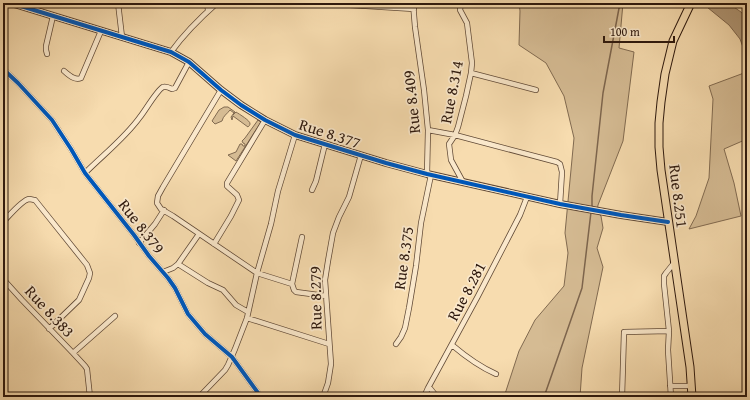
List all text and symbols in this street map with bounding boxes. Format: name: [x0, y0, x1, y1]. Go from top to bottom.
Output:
scale bar: [604, 18, 674, 44]
text: 100 m: [610, 23, 640, 40]
street label: Rue 8.314: [433, 58, 469, 126]
street label: Rue 8.409: [396, 69, 426, 135]
street label: Rue 8.377: [296, 112, 364, 154]
street label: Rue 8.251: [663, 163, 695, 229]
street label: Rue 8.379: [113, 194, 171, 259]
street label: Rue 8.375: [387, 225, 419, 291]
street label: Rue 8.281: [440, 257, 492, 325]
street label: Rue 8.279: [302, 266, 328, 330]
street label: Rue 8.383: [20, 280, 80, 342]

